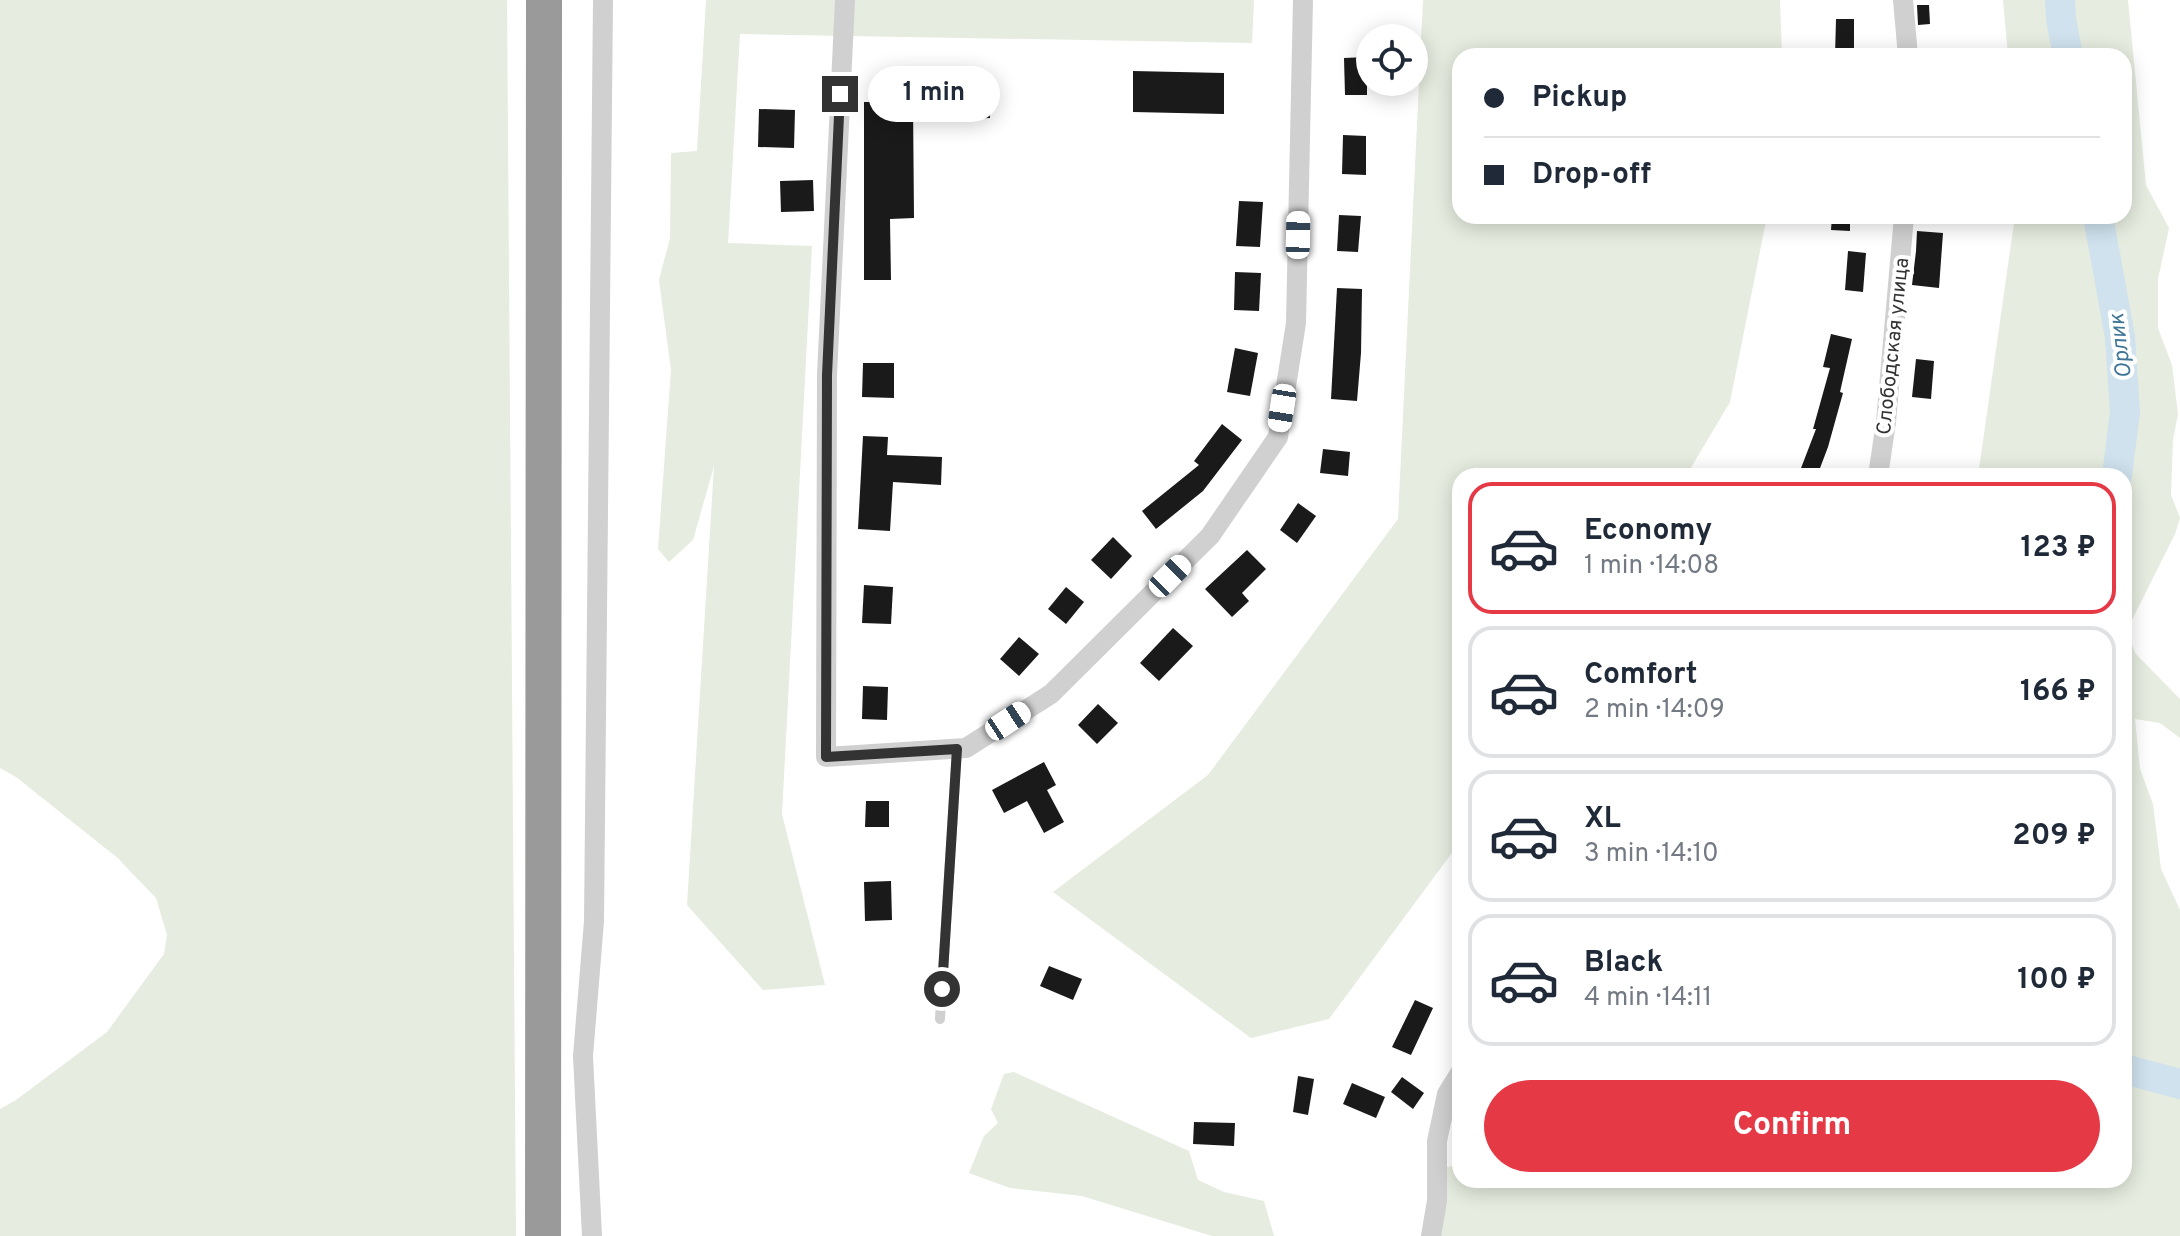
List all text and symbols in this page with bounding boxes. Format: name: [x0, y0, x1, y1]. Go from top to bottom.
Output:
map controls: [1356, 24, 1428, 96]
button: locate: [1356, 24, 1428, 96]
callout: 1 min: [868, 66, 1000, 122]
route end: [822, 76, 858, 112]
text: 1 min: [903, 77, 965, 110]
text: Pickup: [1532, 80, 1627, 117]
text: Drop-off: [1532, 157, 1651, 194]
car: [1286, 211, 1310, 259]
street label: Слободская улица: [1872, 256, 1916, 436]
water label: Орлик: [2104, 311, 2139, 380]
car: [1266, 382, 1298, 434]
icon: car: [1488, 512, 1560, 584]
text: Economy: [1584, 513, 1712, 550]
text: 123 ₽: [2020, 530, 2096, 567]
text: 1 min · 14:08: [1584, 550, 1719, 583]
car: [1145, 551, 1195, 601]
icon: car: [1488, 656, 1560, 728]
text: Comfort: [1584, 657, 1697, 694]
text: 166 ₽: [2020, 674, 2096, 711]
text: 2 min · 14:09: [1584, 694, 1725, 727]
car: [981, 698, 1035, 744]
icon: car: [1488, 800, 1560, 872]
text: XL: [1584, 801, 1621, 838]
text: 209 ₽: [2012, 818, 2096, 855]
text: 3 min · 14:10: [1584, 838, 1719, 871]
icon: car: [1488, 944, 1560, 1016]
text: Black: [1584, 945, 1663, 982]
text: 100 ₽: [2017, 962, 2096, 999]
route start: [924, 971, 960, 1007]
text: 4 min · 14:11: [1584, 982, 1712, 1015]
button: Confirm: [1484, 1080, 2100, 1172]

